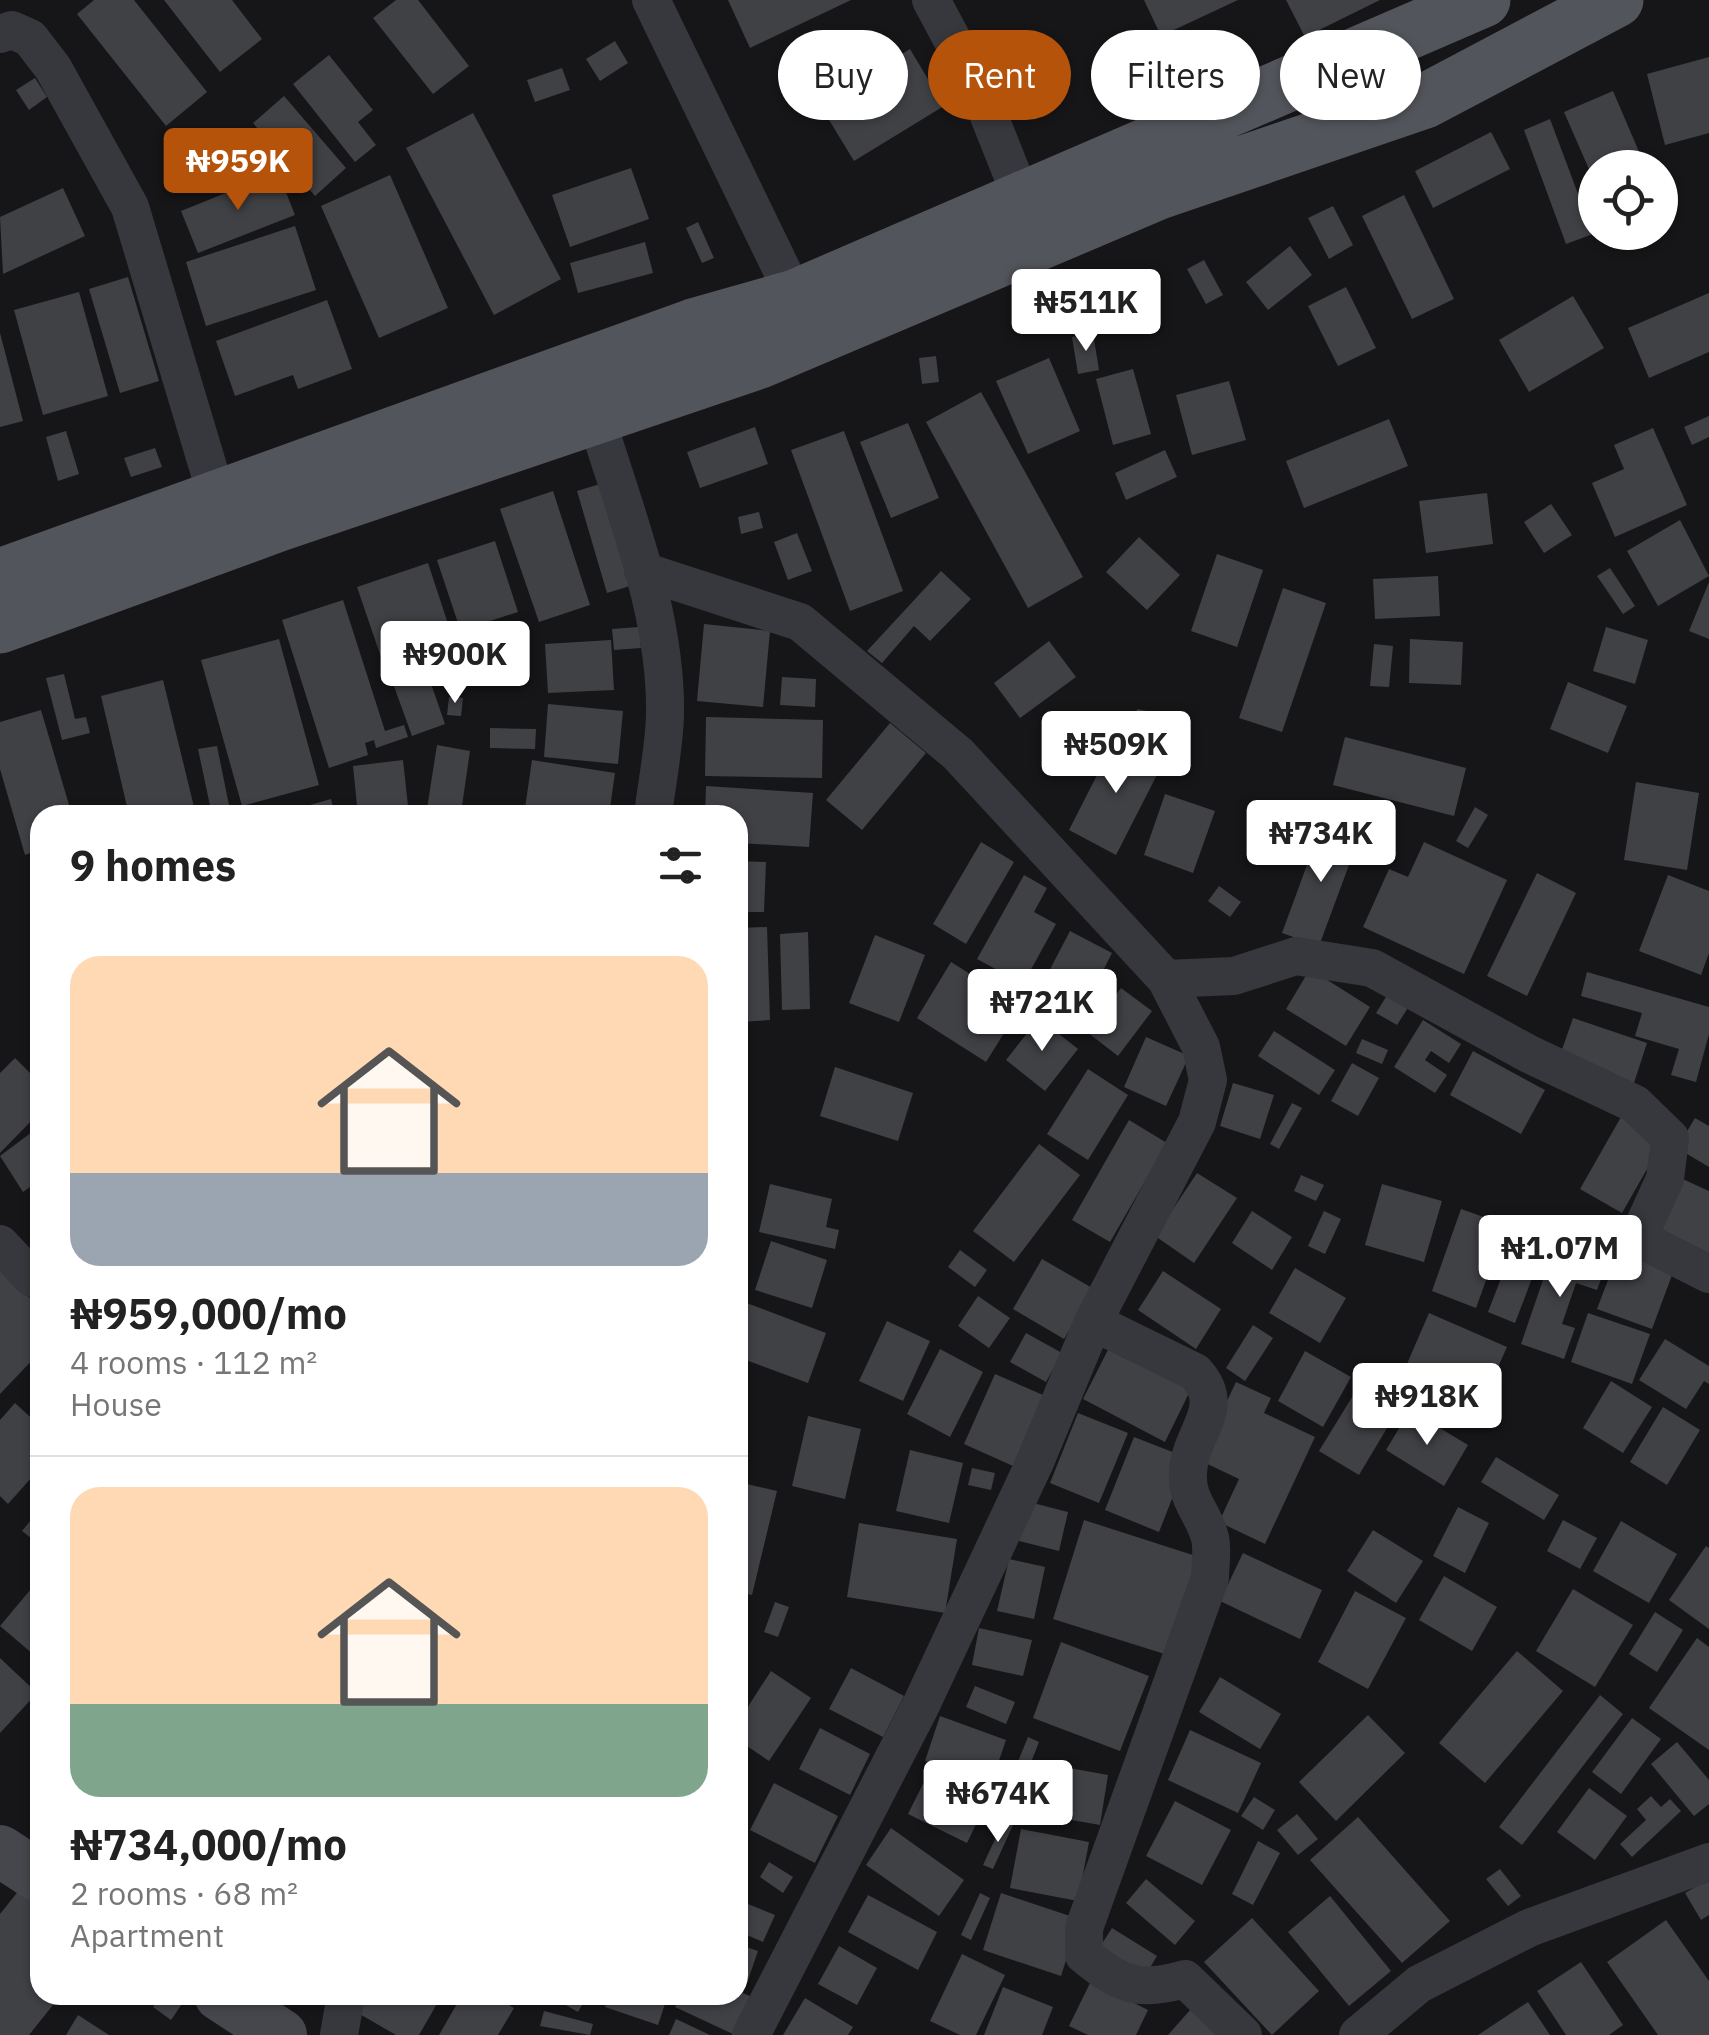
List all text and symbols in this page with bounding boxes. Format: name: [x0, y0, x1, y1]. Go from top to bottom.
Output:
chip: Buy: [778, 30, 908, 120]
chip: Rent: [928, 30, 1071, 120]
chip: Filters: [1091, 30, 1260, 120]
chip: New: [1280, 30, 1421, 120]
pin: ₦959K: [168, 128, 308, 213]
text: ₦959K: [186, 139, 290, 181]
map controls: [1578, 150, 1678, 250]
button: locate: [1578, 150, 1678, 250]
pin: ₦511K: [1016, 269, 1156, 354]
text: ₦511K: [1034, 280, 1138, 322]
pin: ₦900K: [385, 621, 525, 706]
text: ₦900K: [403, 632, 507, 674]
pin: ₦509K: [1046, 711, 1186, 796]
text: ₦509K: [1064, 722, 1168, 764]
pin: ₦734K: [1251, 800, 1391, 885]
text: ₦734K: [1269, 811, 1373, 853]
text: 9 homes: [70, 838, 236, 893]
icon: filters: [653, 838, 708, 893]
pin: ₦721K: [972, 969, 1112, 1054]
text: ₦721K: [990, 980, 1094, 1022]
icon: home: [299, 1021, 479, 1201]
pin: ₦1.07M: [1479, 1215, 1641, 1300]
text: ₦1.07M: [1501, 1226, 1619, 1268]
text: ₦959,000/mo: [70, 1286, 347, 1341]
text: 4 rooms · 112 m²: [70, 1341, 317, 1383]
pin: ₦918K: [1357, 1363, 1497, 1448]
text: ₦918K: [1375, 1374, 1479, 1416]
text: House: [70, 1383, 162, 1425]
icon: home: [299, 1552, 479, 1732]
pin: ₦674K: [928, 1760, 1068, 1845]
text: ₦674K: [946, 1771, 1050, 1813]
text: ₦734,000/mo: [70, 1817, 347, 1872]
text: 2 rooms · 68 m²: [70, 1872, 298, 1914]
text: Apartment: [70, 1914, 224, 1956]

